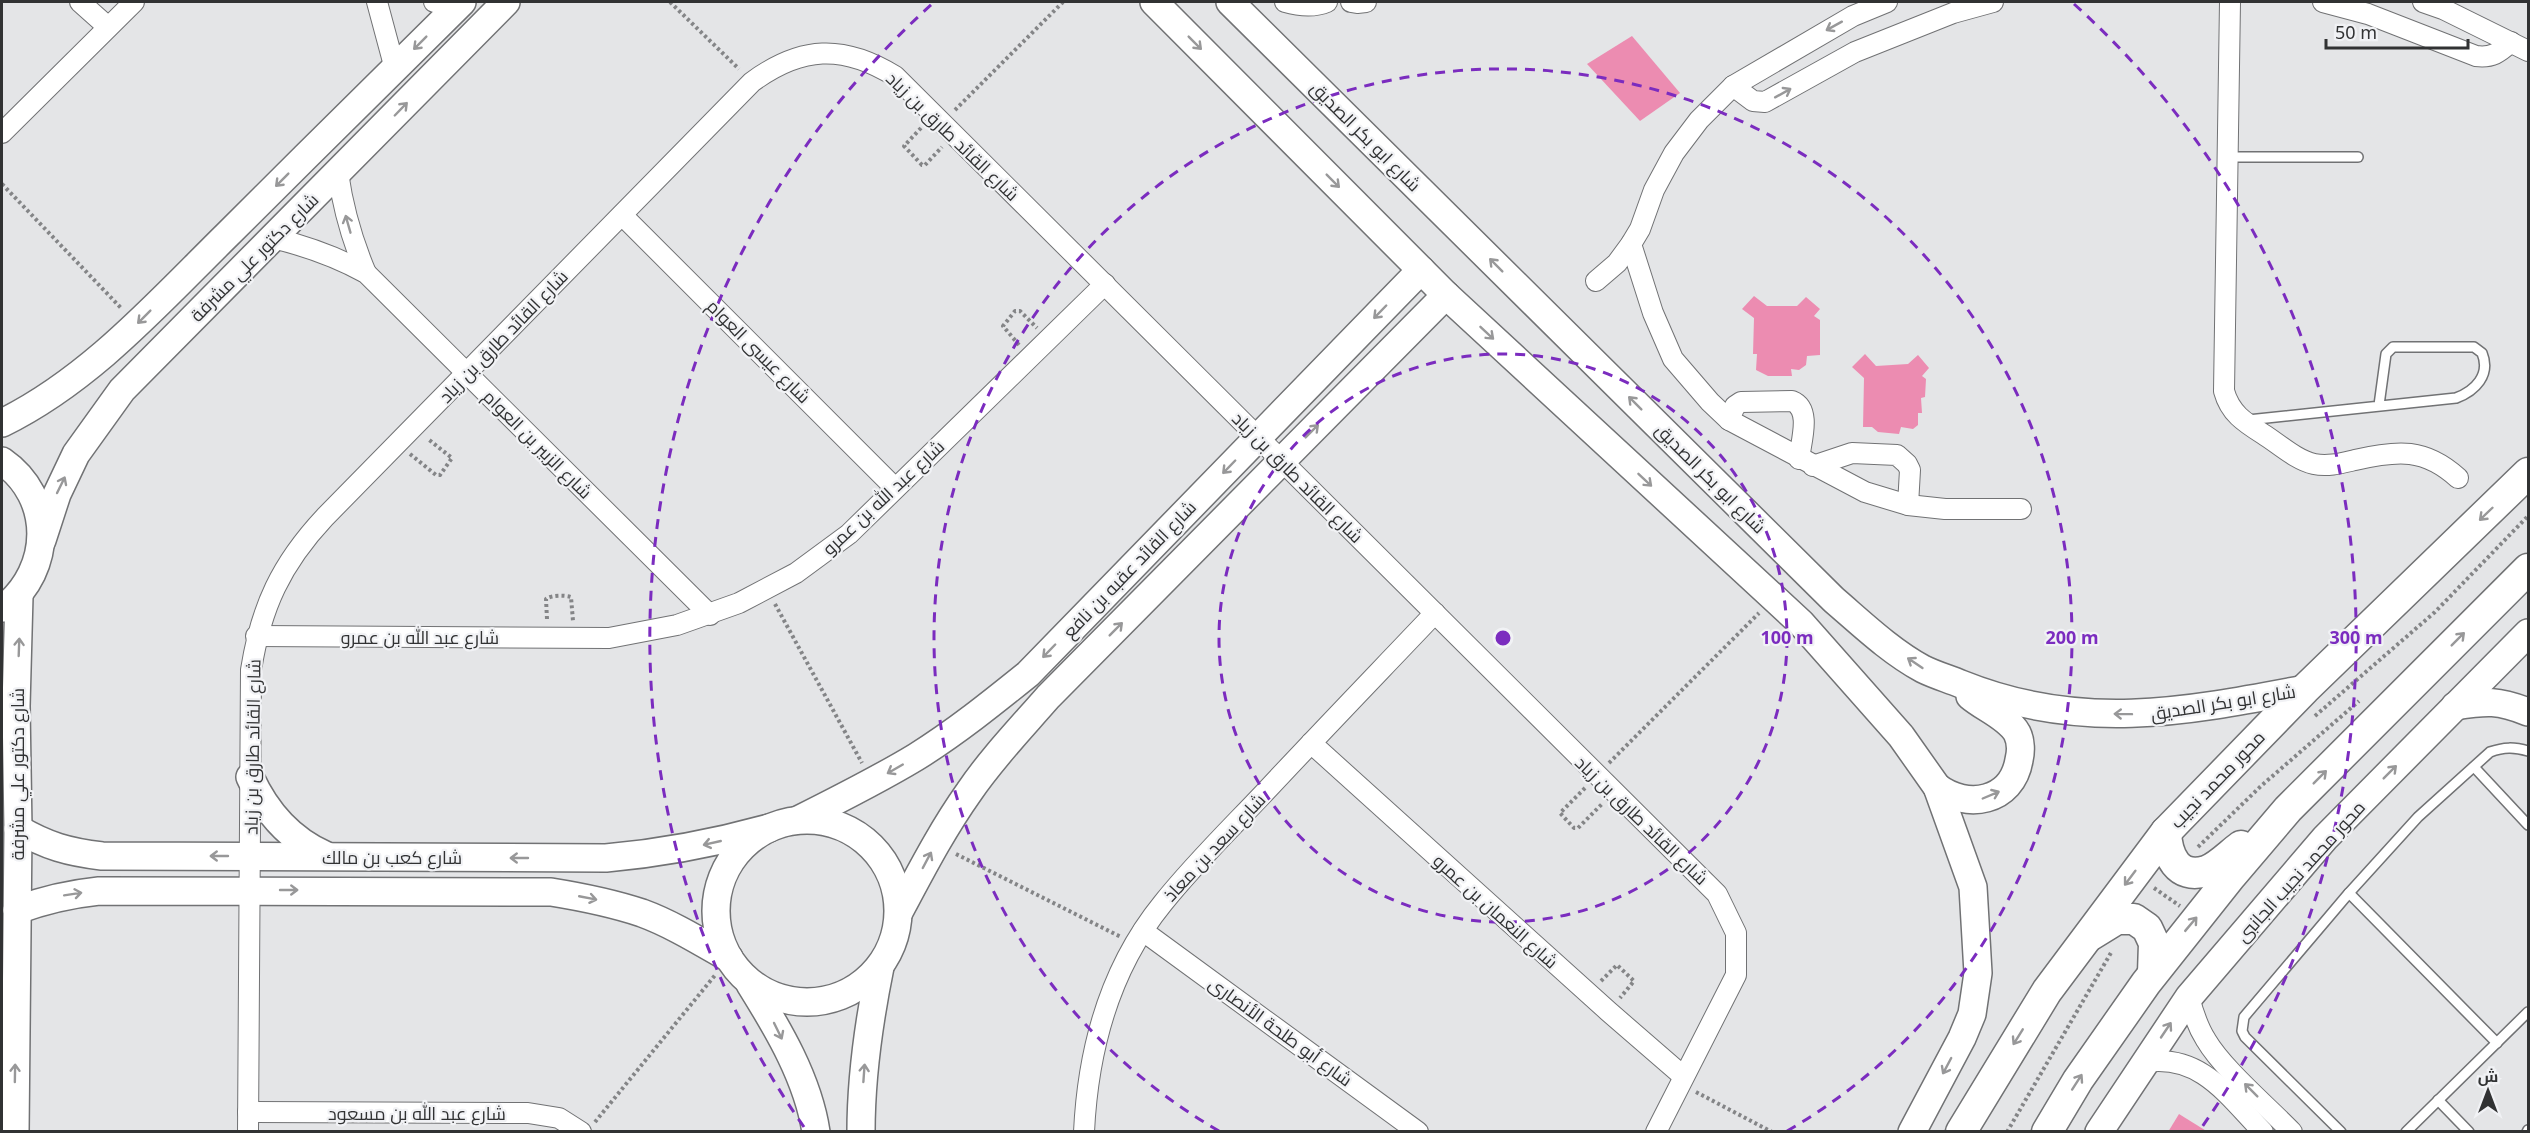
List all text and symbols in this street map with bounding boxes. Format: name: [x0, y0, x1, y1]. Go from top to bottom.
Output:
scale bar: [2326, 12, 2468, 50]
one-way arrow: [1826, 20, 1843, 32]
text: 50 m: [2335, 20, 2377, 44]
one-way arrow: [413, 35, 428, 50]
one-way arrow: [1188, 36, 1203, 50]
street label: شارع القائد طارق بن زياد: [881, 66, 1025, 206]
street label: شارع ابو بكر الصديق: [1305, 76, 1426, 197]
one-way arrow: [1774, 87, 1791, 99]
one-way arrow: [394, 101, 409, 116]
one-way arrow: [275, 172, 290, 187]
one-way arrow: [1325, 174, 1340, 189]
street label: شارع دكتور علي مشرفة: [185, 188, 326, 329]
one-way arrow: [342, 215, 353, 234]
one-way arrow: [1489, 258, 1504, 273]
street label: شارع القائد طارق بن زياد: [433, 264, 573, 408]
street label: شارع عيسى العوام: [701, 294, 816, 409]
one-way arrow: [1372, 304, 1387, 319]
one-way arrow: [136, 310, 151, 325]
one-way arrow: [1479, 326, 1494, 340]
street label: شارع الزبير بن العوام: [478, 384, 598, 504]
one-way arrow: [1627, 395, 1642, 410]
street label: شارع القائد طارق بن زياد: [1227, 406, 1369, 548]
street label: شارع ابو بكر الصديق: [1650, 418, 1771, 539]
one-way arrow: [1305, 423, 1320, 438]
street label: شارع عبد الله بن عمرو: [817, 434, 950, 561]
one-way arrow: [1222, 459, 1236, 474]
one-way arrow: [1637, 473, 1652, 487]
one-way arrow: [56, 477, 67, 495]
street label: شارع القائد عقبه بن نافع: [1057, 495, 1202, 644]
one-way arrow: [2479, 506, 2494, 521]
one-way arrow: [1108, 621, 1123, 636]
street label: شارع عبد الله بن عمرو: [341, 625, 499, 650]
text: 100 m: [1760, 625, 1814, 649]
text: 200 m: [2045, 625, 2099, 649]
text: 300 m: [2329, 625, 2383, 649]
centre of rings: [1493, 628, 1513, 648]
one-way arrow: [2451, 632, 2466, 647]
one-way arrow: [13, 638, 24, 658]
one-way arrow: [1042, 644, 1056, 659]
one-way arrow: [1907, 657, 1924, 670]
street label: شارع القائد طارق بن زياد: [238, 659, 267, 835]
street label: شارع ابو بكر الصديق: [2149, 679, 2297, 726]
street label: شارع دكتور علي مشرفة: [5, 688, 32, 860]
one-way arrow: [2113, 709, 2133, 720]
street label: محور محمد نجيب: [2164, 725, 2270, 833]
street label: شارع القائد طارق بن زياد: [1570, 750, 1714, 890]
one-way arrow: [887, 764, 904, 776]
one-way arrow: [2382, 765, 2397, 780]
one-way arrow: [2312, 770, 2327, 785]
street label: شارع سعد بن معاذ: [1158, 788, 1271, 907]
one-way arrow: [1981, 789, 1999, 800]
street label: محور محمد نجيب الجانبى: [2230, 795, 2370, 947]
one-way arrow: [703, 838, 722, 850]
street label: شارع كعب بن مالك: [322, 845, 462, 870]
street label: شارع النعمان بن عمرو: [1428, 848, 1564, 974]
one-way arrow: [209, 850, 229, 862]
one-way arrow: [509, 852, 529, 864]
one-way arrow: [921, 852, 933, 869]
one-way arrow: [2124, 870, 2137, 886]
one-way arrow: [278, 884, 298, 896]
one-way arrow: [63, 888, 82, 899]
one-way arrow: [578, 893, 597, 904]
one-way arrow: [2185, 916, 2198, 932]
street label: شارع أبو طلحة الأنصارى: [1204, 971, 1358, 1092]
one-way arrow: [772, 1022, 784, 1039]
one-way arrow: [2160, 1022, 2173, 1039]
one-way arrow: [2011, 1028, 2023, 1045]
one-way arrow: [1941, 1057, 1952, 1075]
north arrow: [2458, 1061, 2518, 1121]
one-way arrow: [9, 1064, 21, 1084]
one-way arrow: [859, 1064, 870, 1084]
text: ش: [2478, 1065, 2498, 1087]
one-way arrow: [2071, 1073, 2084, 1090]
one-way arrow: [2244, 1083, 2259, 1097]
street label: شارع عبد الله بن مسعود: [328, 1101, 506, 1126]

